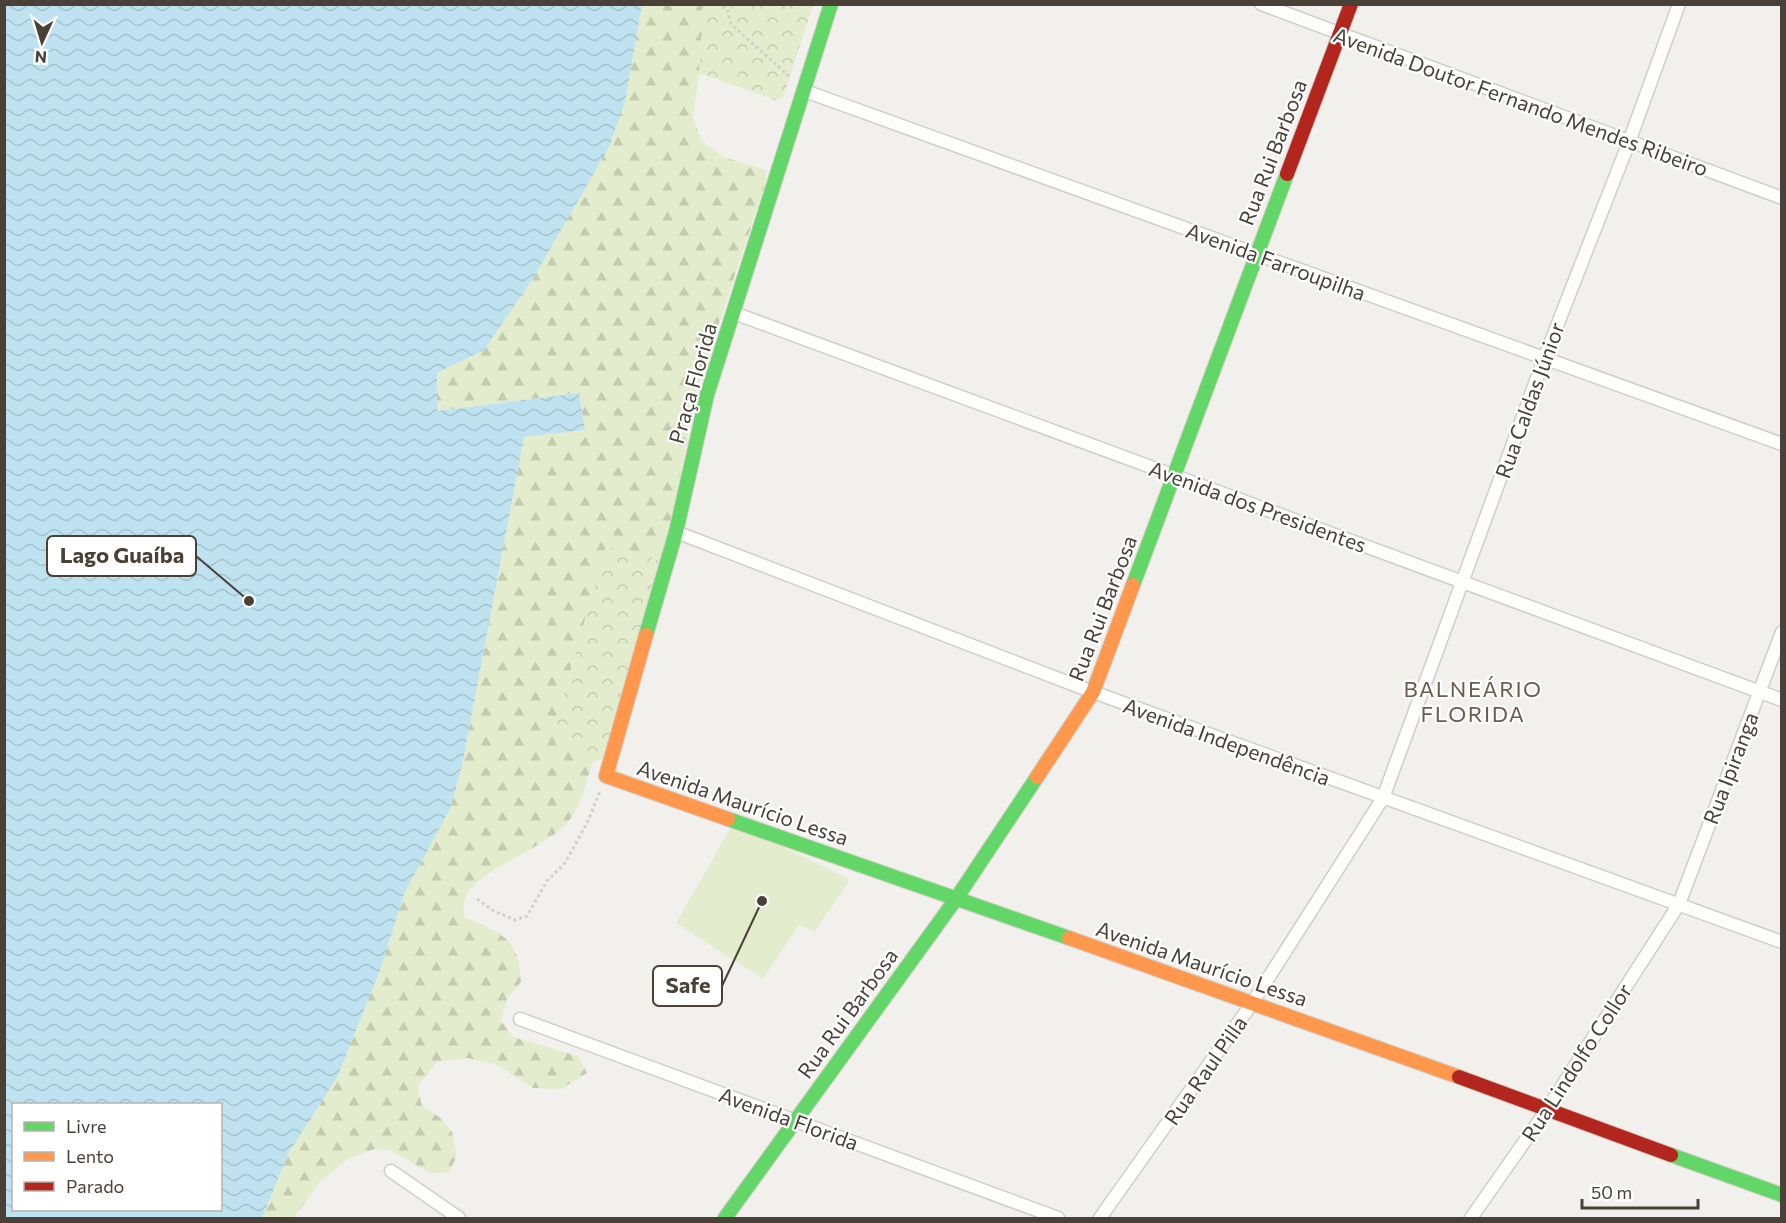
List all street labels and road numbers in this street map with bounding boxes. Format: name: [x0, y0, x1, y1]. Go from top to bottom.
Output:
street label: Avenida Doutor Fernando Mendes Ribeiro: [1330, 21, 1712, 181]
street label: Rua Rui Barbosa: [1233, 76, 1311, 228]
street label: Avenida Farroupilha: [1183, 217, 1369, 305]
street label: Rua Caldas Júnior: [1489, 319, 1569, 481]
street label: Praça Florida: [663, 320, 721, 446]
street label: Avenida dos Presidentes: [1146, 455, 1370, 557]
street label: Rua Rui Barbosa: [1063, 532, 1141, 684]
street label: Avenida Independência: [1120, 692, 1334, 790]
street label: Rua Ipiranga: [1697, 709, 1763, 827]
street label: Avenida Maurício Lessa: [634, 754, 852, 850]
street label: Avenida Maurício Lessa: [1093, 915, 1311, 1011]
street label: Rua Rui Barbosa: [792, 943, 902, 1083]
street label: Rua Lindolfo Collor: [1516, 978, 1636, 1146]
street label: Rua Raul Pilla: [1158, 1011, 1252, 1129]
street label: Avenida Florida: [716, 1081, 862, 1155]

